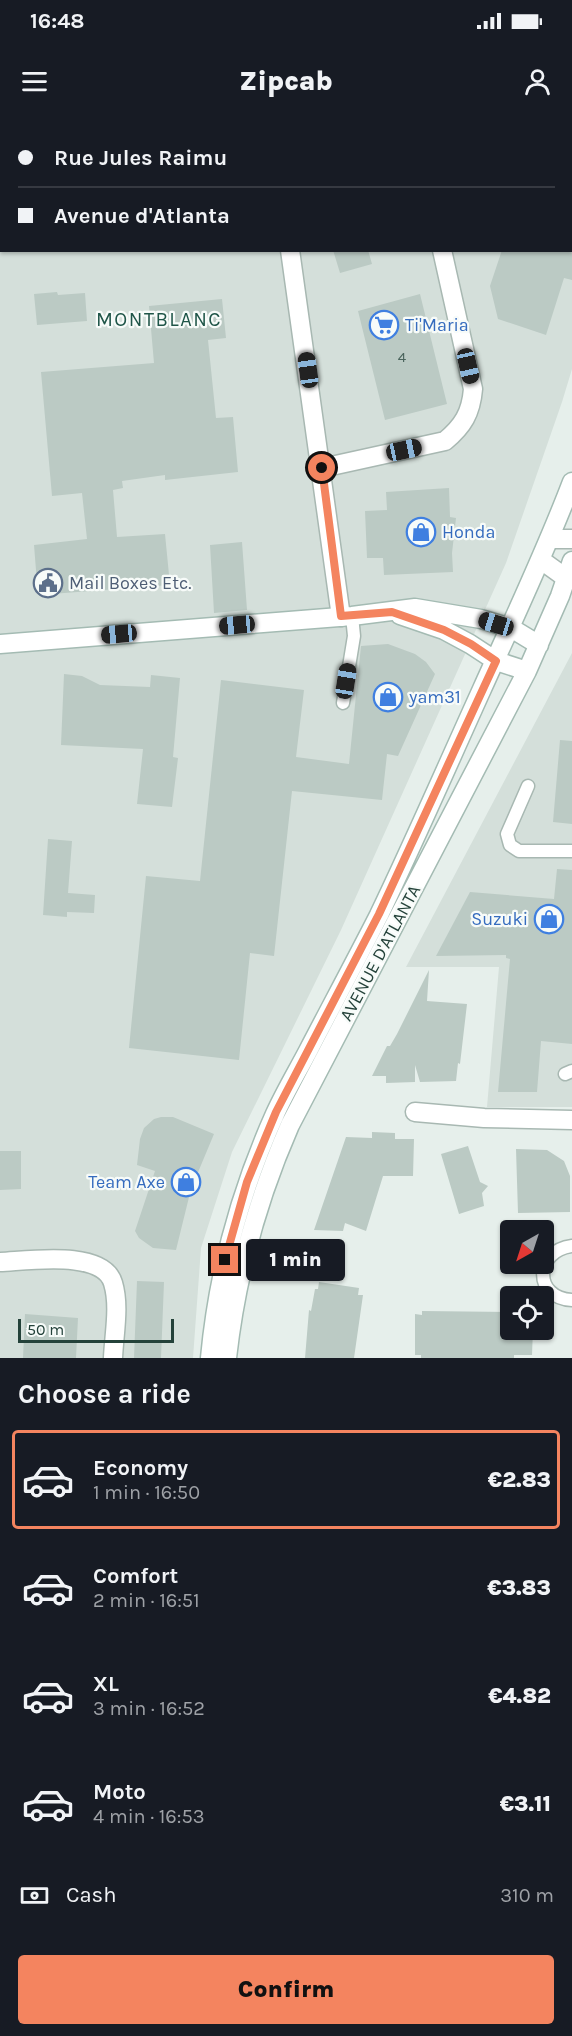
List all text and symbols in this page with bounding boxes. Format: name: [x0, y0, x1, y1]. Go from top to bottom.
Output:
text: 16:48: [30, 8, 84, 34]
icon: menu: [18, 65, 51, 98]
text: Zipcab: [239, 65, 333, 97]
icon: person: [521, 65, 554, 98]
text: Rue Jules Raimu: [54, 145, 227, 171]
text: Avenue d'Atlanta: [54, 203, 230, 229]
district label: MONTBLANC: [96, 308, 222, 331]
supermarket icon: Ti'Maria: [368, 309, 400, 341]
place label: Ti'Maria: [405, 314, 469, 336]
car: [455, 346, 481, 386]
house number: 4: [398, 348, 407, 366]
car: [297, 351, 319, 389]
car: [385, 437, 423, 463]
route start: [308, 454, 335, 481]
shop icon: Honda: [405, 516, 437, 548]
place label: Honda: [442, 521, 495, 543]
public building icon: Mail Boxes Etc.: [32, 567, 64, 599]
place label: Mail Boxes Etc.: [69, 572, 191, 594]
car: [476, 610, 516, 638]
car: [218, 614, 256, 636]
car: [100, 623, 138, 645]
car: [334, 662, 358, 700]
shop icon: yam31: [372, 681, 404, 713]
place label: yam31: [408, 686, 461, 708]
street label: AVENUE D'ATLANTA: [335, 881, 425, 1025]
shop icon: Suzuki: [533, 903, 565, 935]
place label: Suzuki: [471, 908, 528, 930]
shop icon: Team Axe: [170, 1166, 202, 1198]
place label: Team Axe: [88, 1171, 165, 1193]
north arrow: [500, 1220, 554, 1274]
map controls: [500, 1220, 554, 1340]
callout: 1 min: [246, 1239, 345, 1281]
route end: [211, 1246, 238, 1273]
text: 1 min: [269, 1248, 322, 1271]
button: locate: [500, 1286, 554, 1340]
scale bar: [18, 1316, 174, 1344]
text: 50 m: [27, 1320, 64, 1339]
text: Choose a ride: [18, 1378, 191, 1410]
icon: car: [21, 1453, 75, 1507]
text: Economy: [93, 1455, 188, 1481]
text: €2.83: [488, 1467, 551, 1493]
text: 1 min · 16:50: [93, 1481, 200, 1504]
icon: car: [21, 1561, 75, 1615]
text: Comfort: [93, 1563, 178, 1589]
text: €3.83: [487, 1575, 551, 1601]
text: 2 min · 16:51: [93, 1589, 200, 1612]
icon: car: [21, 1669, 75, 1723]
text: XL: [93, 1671, 119, 1697]
text: €4.82: [488, 1683, 551, 1709]
text: 3 min · 16:52: [93, 1697, 205, 1720]
icon: car: [21, 1777, 75, 1831]
text: Moto: [93, 1779, 146, 1805]
text: €3.11: [500, 1791, 551, 1817]
text: 4 min · 16:53: [93, 1805, 205, 1828]
icon: cash: [18, 1879, 51, 1912]
text: Cash: [66, 1882, 116, 1908]
text: 310 m: [500, 1884, 554, 1907]
button: Confirm: [18, 1955, 554, 2024]

